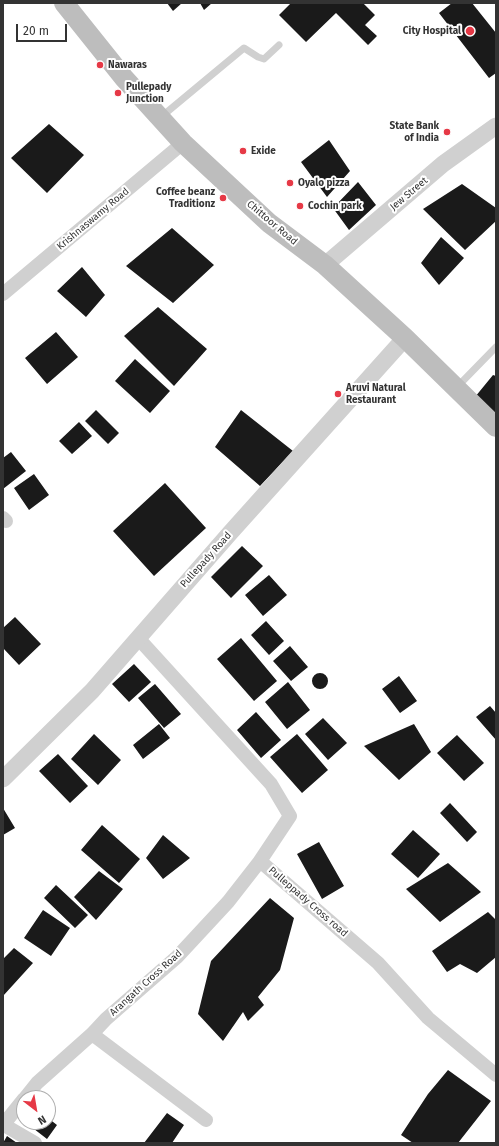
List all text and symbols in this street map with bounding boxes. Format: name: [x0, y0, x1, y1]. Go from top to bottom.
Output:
scale bar: [18, 16, 69, 42]
text: 20 m: [23, 24, 49, 38]
place label: City Hospital: [403, 25, 461, 37]
marker: City Hospital: [464, 25, 476, 37]
place label: Nawaras: [108, 59, 147, 71]
marker: Nawaras: [95, 60, 105, 70]
place label: Pullepady Junction: [126, 81, 171, 104]
marker: Pullepady Junction: [113, 88, 123, 98]
place label: State Bank of India: [390, 120, 439, 144]
marker: State Bank of India: [442, 127, 452, 137]
place label: Exide: [251, 145, 276, 157]
marker: Exide: [238, 146, 248, 156]
street label: Jew Street: [388, 175, 430, 213]
place label: Oyalo pizza: [298, 177, 350, 189]
marker: Oyalo pizza: [285, 178, 295, 188]
street label: Krishnaswamy Road: [54, 185, 132, 253]
place label: Coffee beanz Traditionz: [156, 186, 215, 210]
marker: Coffee beanz Traditionz: [218, 193, 228, 203]
street label: Chittoor Road: [244, 198, 300, 248]
place label: Cochin park: [308, 200, 362, 212]
marker: Cochin park: [295, 201, 305, 211]
place label: Aruvi Natural Restaurant: [346, 382, 406, 406]
marker: Aruvi Natural Restaurant: [333, 389, 343, 399]
street label: Pullepady Road: [178, 530, 234, 590]
street label: Pulleppady Cross road: [266, 864, 350, 940]
street label: Arangath Cross Road: [107, 947, 185, 1019]
north arrow: [16, 1090, 56, 1130]
text: N: [35, 1112, 48, 1127]

